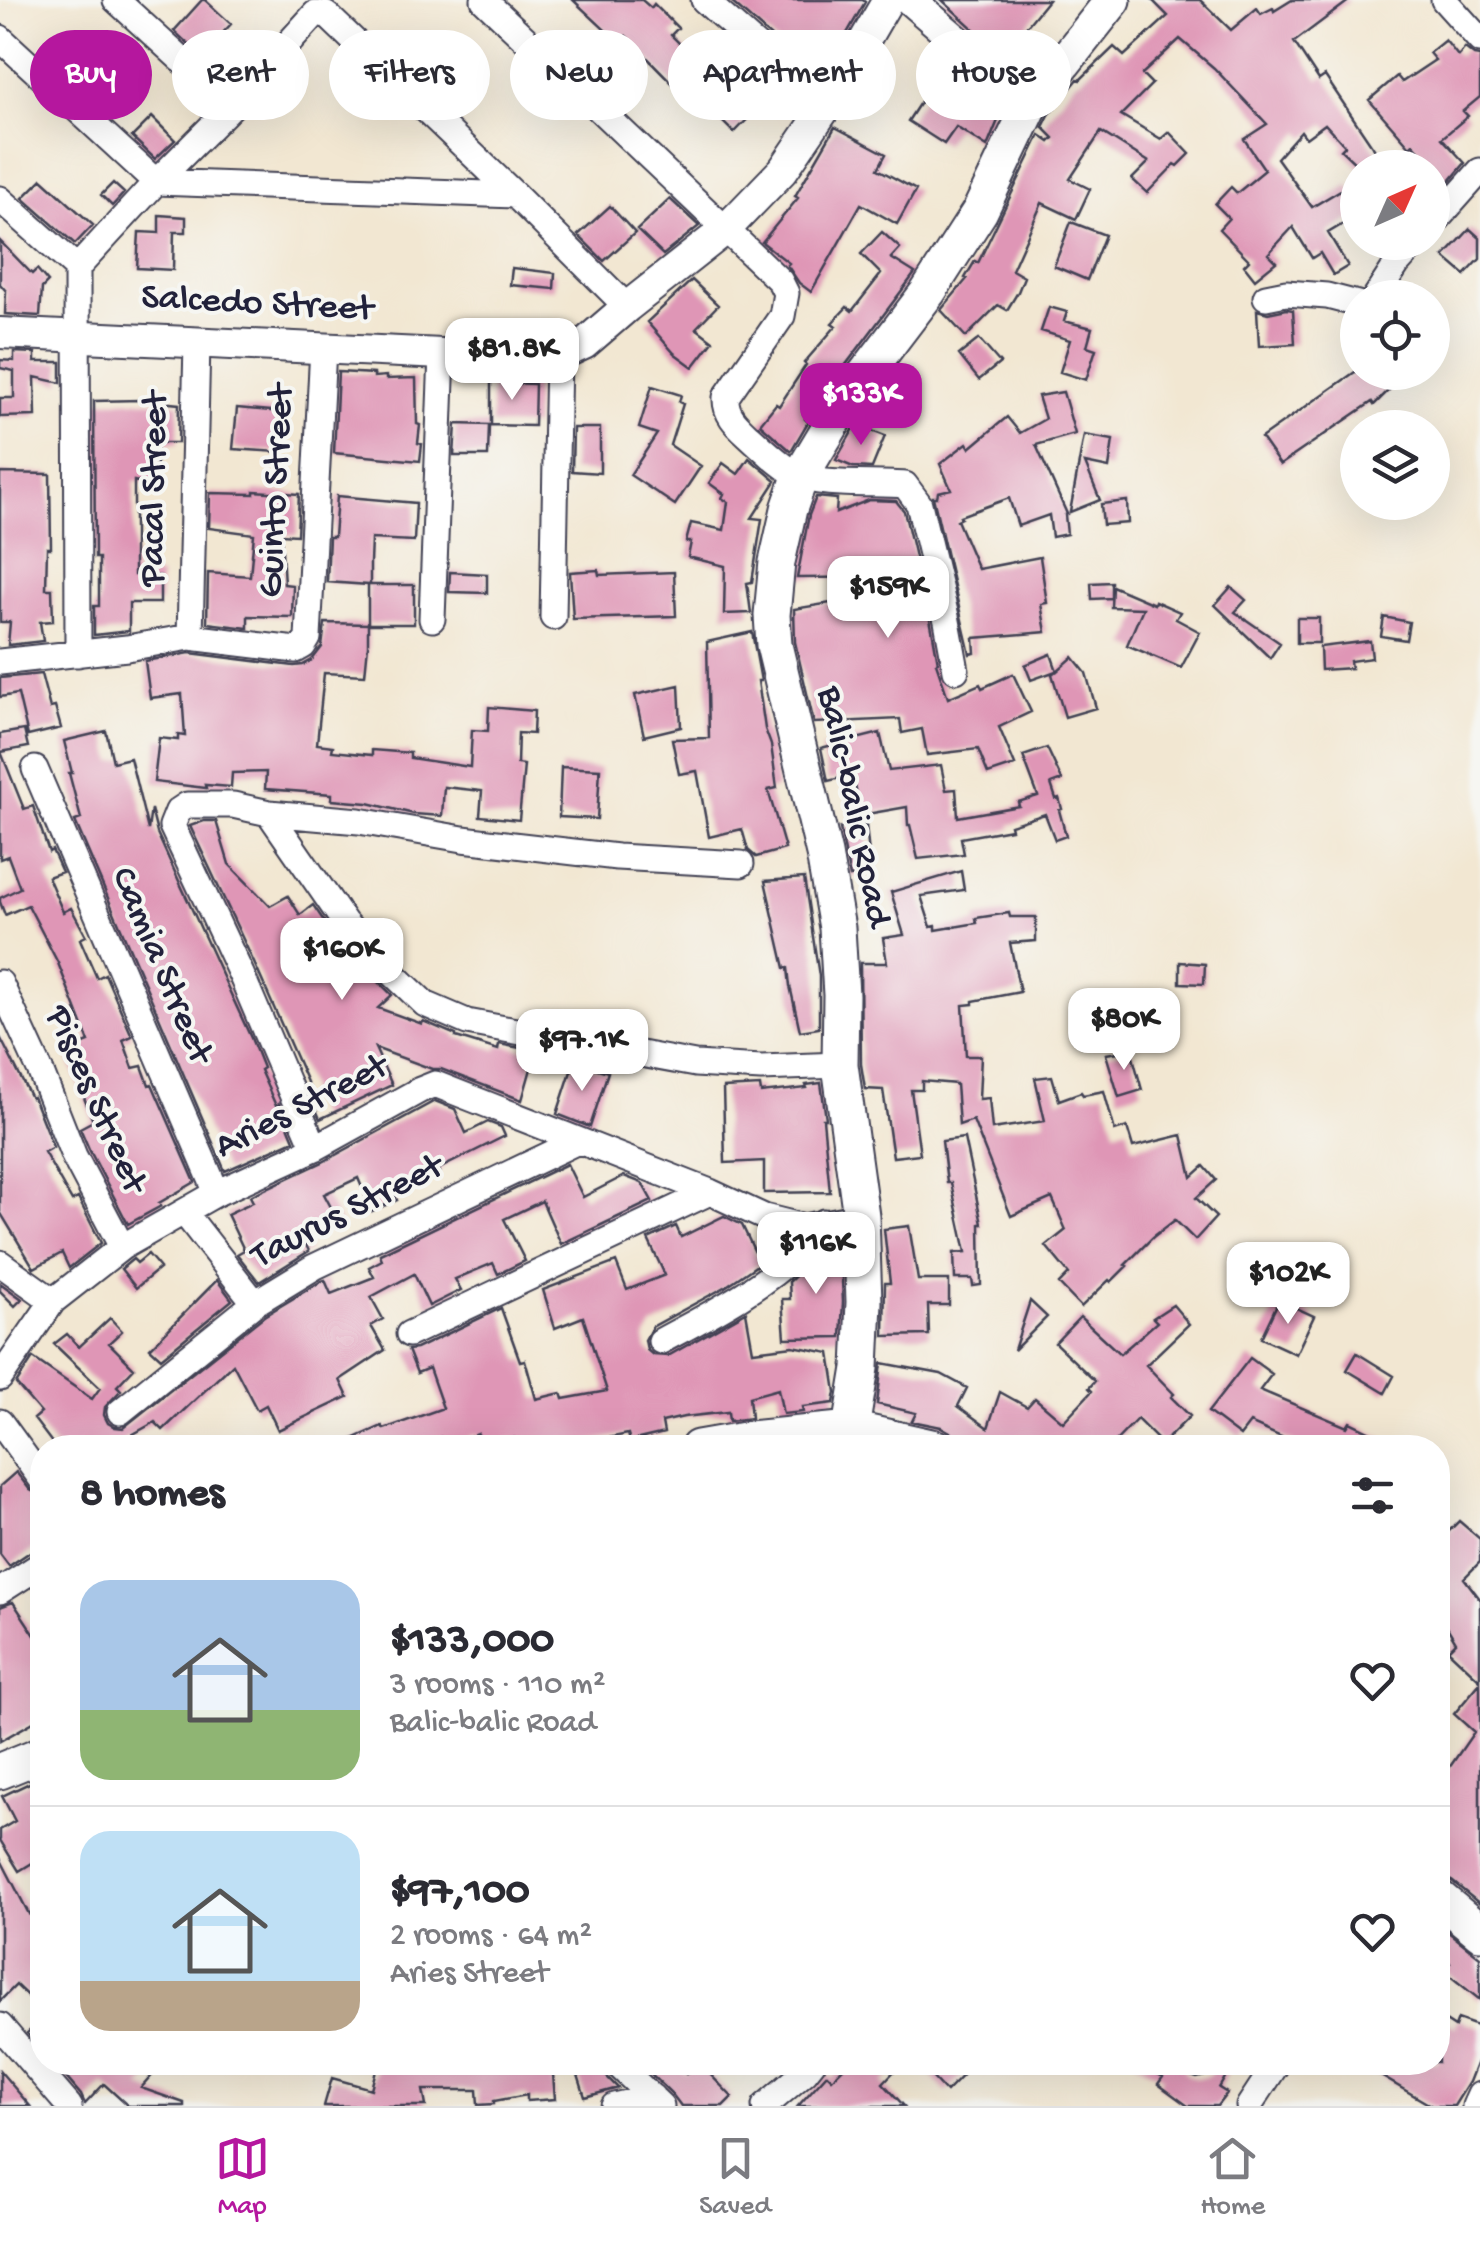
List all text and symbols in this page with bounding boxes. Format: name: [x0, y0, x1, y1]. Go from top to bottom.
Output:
chip: Buy: [30, 30, 152, 120]
chip: Rent: [172, 30, 309, 120]
chip: Filters: [329, 30, 490, 120]
chip: New: [510, 30, 648, 120]
chip: Apartment: [668, 30, 896, 120]
chip: House: [916, 30, 1071, 120]
north arrow: [1340, 150, 1450, 260]
map controls: [1340, 150, 1450, 520]
street label: Salcedo Street: [140, 277, 377, 333]
button: locate: [1340, 280, 1450, 390]
pin: $81.8K: [431, 318, 593, 403]
text: $81.8K: [467, 331, 557, 369]
pin: $133K: [791, 363, 931, 448]
text: $133K: [822, 376, 900, 414]
street label: Guinto Street: [250, 380, 306, 599]
street label: Pacal Street: [132, 388, 180, 588]
button: layers: [1340, 410, 1450, 520]
pin: $159K: [818, 556, 958, 641]
text: $159K: [849, 569, 927, 607]
street label: Balic-balic Road: [805, 682, 900, 934]
street label: Camia Street: [99, 862, 222, 1074]
pin: $160K: [272, 918, 412, 1003]
text: $160K: [302, 931, 382, 969]
pin: $80K: [1065, 988, 1183, 1073]
street label: Pisces Street: [33, 999, 156, 1204]
text: $80K: [1090, 1001, 1158, 1039]
pin: $97.1K: [501, 1009, 663, 1094]
text: $97.1K: [538, 1022, 626, 1060]
street label: Aries Street: [208, 1044, 399, 1170]
street label: Taurus Street: [243, 1144, 454, 1281]
pin: $116K: [746, 1212, 886, 1297]
text: $116K: [779, 1225, 853, 1263]
pin: $102K: [1218, 1242, 1358, 1327]
text: $102K: [1249, 1255, 1327, 1293]
icon: filters: [1345, 1468, 1400, 1523]
text: 8 homes: [80, 1471, 224, 1520]
text: $133,000: [390, 1618, 554, 1667]
icon: home: [160, 1620, 280, 1740]
icon: heart: [1345, 1653, 1400, 1708]
text: 3 rooms · 110 m²: [390, 1667, 605, 1705]
text: Balic-balic Road: [390, 1705, 596, 1743]
text: $97,100: [390, 1869, 530, 1918]
icon: home: [160, 1871, 280, 1991]
icon: heart: [1345, 1904, 1400, 1959]
text: 2 rooms · 64 m²: [390, 1918, 592, 1956]
text: Aries Street: [390, 1956, 548, 1994]
tab: Map: [215, 2131, 270, 2224]
tab: Saved: [699, 2131, 771, 2224]
tab: Home: [1200, 2131, 1265, 2224]

